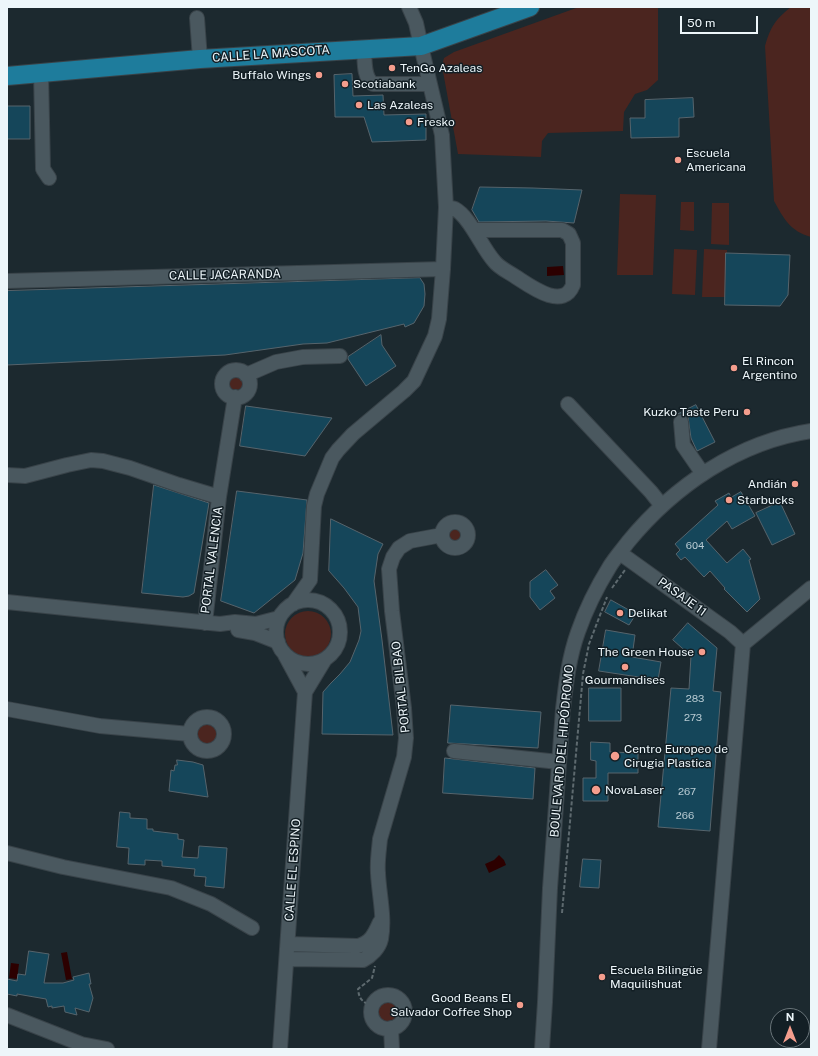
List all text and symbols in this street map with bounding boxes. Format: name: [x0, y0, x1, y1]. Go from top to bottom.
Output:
scale bar: [682, 8, 760, 34]
text: 50 m: [687, 16, 715, 30]
street label: CALLE LA MASCOTA: [212, 43, 330, 65]
place label: TenGo Azaleas: [400, 61, 482, 75]
marker: TenGo Azaleas: [387, 63, 397, 73]
place label: Buffalo Wings: [232, 68, 311, 82]
marker: Buffalo Wings: [314, 70, 324, 80]
place label: Scotiabank: [353, 77, 416, 91]
marker: Scotiabank: [340, 79, 350, 89]
place label: Las Azaleas: [367, 98, 433, 112]
marker: Las Azaleas: [354, 100, 364, 110]
place label: Fresko: [417, 115, 455, 129]
marker: Fresko: [404, 117, 414, 127]
place label: Escuela Americana: [686, 146, 746, 174]
marker: Escuela Americana: [673, 155, 683, 165]
street label: CALLE JACARANDA: [169, 267, 281, 283]
place label: El Rincon Argentino: [742, 354, 797, 382]
marker: El Rincon Argentino: [729, 363, 739, 373]
place label: Kuzko Taste Peru: [643, 405, 739, 419]
marker: Kuzko Taste Peru: [742, 407, 752, 417]
place label: Andián: [748, 477, 787, 491]
marker: Andián: [790, 479, 800, 489]
place label: Starbucks: [737, 493, 794, 507]
marker: Starbucks: [724, 495, 734, 505]
street label: PORTAL VALENCIA: [198, 506, 226, 614]
house number: 604: [686, 540, 704, 552]
street label: PASAJE 11: [655, 575, 709, 619]
place label: Delikat: [628, 606, 667, 620]
marker: Delikat: [615, 608, 625, 618]
street label: PORTAL BILBAO: [389, 640, 413, 734]
place label: The Green House: [598, 645, 694, 659]
marker: The Green House: [697, 647, 707, 657]
marker: Gourmandises: [620, 662, 630, 672]
street label: BOULEVARD DEL HIPÓDROMO: [547, 664, 577, 838]
place label: Gourmandises: [585, 673, 665, 687]
house number: 283: [686, 693, 704, 705]
house number: 273: [684, 712, 702, 724]
place label: Centro Europeo de Cirugia Plastica: [624, 742, 728, 770]
marker: Centro Europeo de Cirugia Plastica: [609, 750, 621, 762]
place label: NovaLaser: [605, 783, 664, 797]
marker: NovaLaser: [590, 784, 602, 796]
house number: 267: [678, 786, 696, 798]
house number: 266: [676, 810, 694, 822]
street label: CALLE EL ESPINO: [282, 818, 304, 922]
place label: Escuela Bilingüe Maquilishuat: [610, 963, 702, 991]
marker: Escuela Bilingüe Maquilishuat: [597, 972, 607, 982]
place label: Good Beans El Salvador Coffee Shop: [391, 991, 512, 1019]
marker: Good Beans El Salvador Coffee Shop: [515, 1000, 525, 1010]
north arrow: [770, 1008, 810, 1048]
text: N: [786, 1011, 794, 1023]

